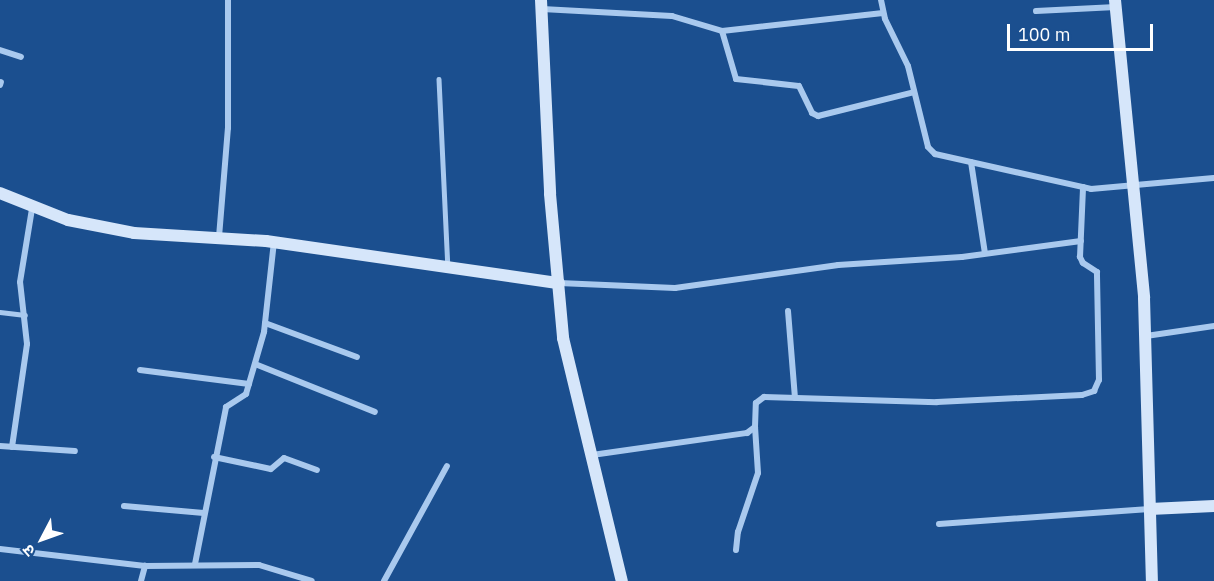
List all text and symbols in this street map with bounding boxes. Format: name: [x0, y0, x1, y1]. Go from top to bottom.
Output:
scale bar: [1010, 12, 1156, 50]
text: 100 m: [1018, 23, 1070, 46]
north arrow: [12, 509, 72, 569]
text: उ: [18, 541, 39, 561]

